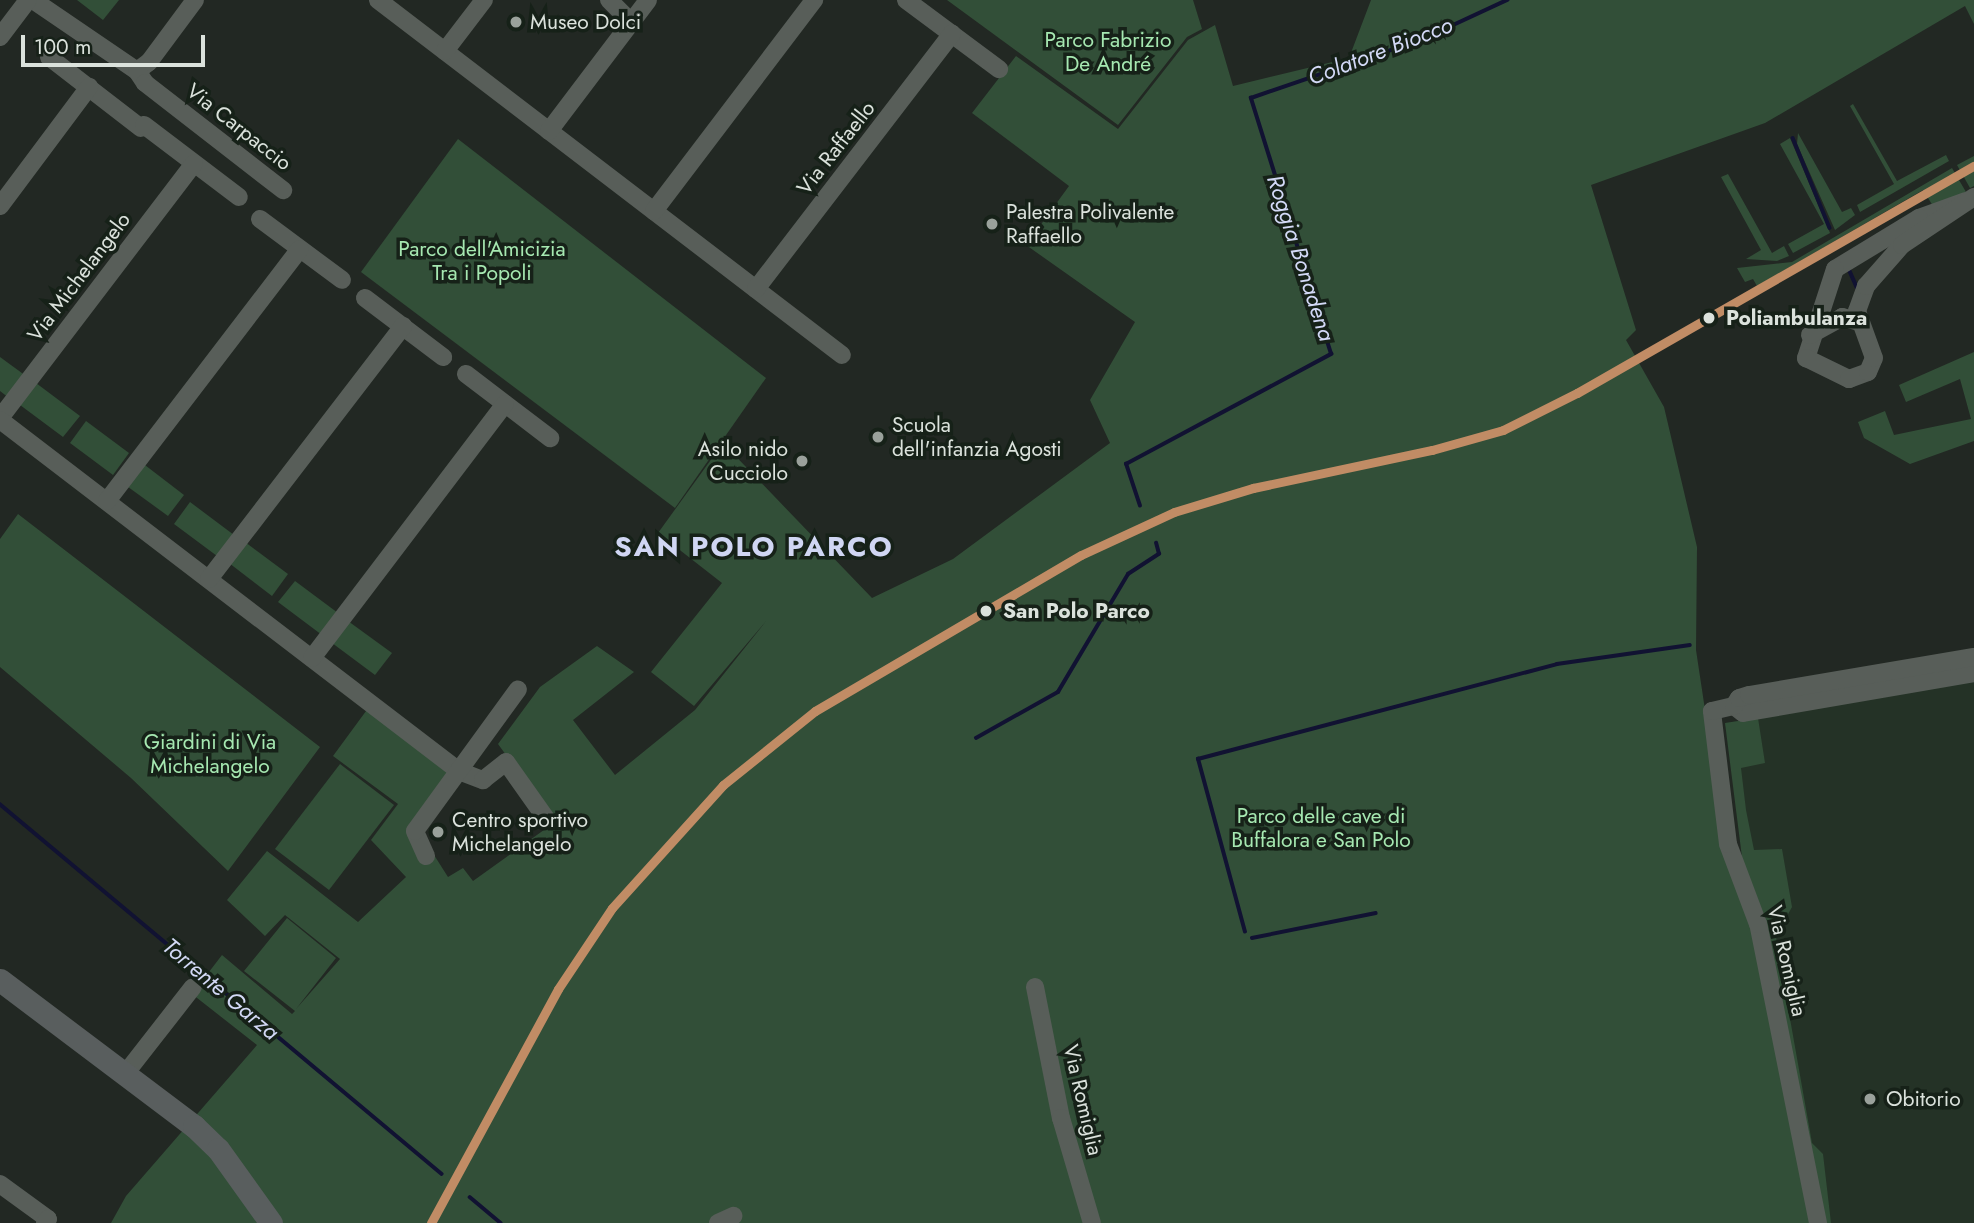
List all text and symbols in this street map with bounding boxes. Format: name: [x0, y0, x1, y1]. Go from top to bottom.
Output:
place label: Museo Dolci: [530, 9, 641, 35]
water label: Colatore Biocco: [1304, 11, 1456, 91]
marker: Museo Dolci: [508, 14, 524, 30]
scale bar: [24, 21, 208, 65]
park label: Parco Fabrizio De André: [1045, 27, 1171, 77]
text: 100 m: [34, 32, 91, 62]
street label: Via Carpaccio: [181, 78, 297, 176]
street label: Via Raffaello: [792, 96, 880, 200]
water label: Roggia Bonadena: [1261, 171, 1341, 345]
place label: Palestra Polivalente Raffaello: [1006, 199, 1174, 249]
street label: Via Michelangelo: [22, 207, 136, 347]
marker: Palestra Polivalente Raffaello: [984, 216, 1000, 232]
park label: Parco dell'Amicizia Tra i Popoli: [398, 236, 566, 286]
place label: Poliambulanza: [1726, 305, 1867, 331]
marker: Poliambulanza: [1698, 307, 1720, 329]
place label: Scuola dell'infanzia Agosti: [892, 412, 1062, 462]
marker: Scuola dell'infanzia Agosti: [870, 429, 886, 445]
place label: Asilo nido Cucciolo: [698, 436, 788, 486]
marker: Asilo nido Cucciolo: [794, 453, 810, 469]
district label: SAN POLO PARCO: [616, 530, 892, 564]
place label: San Polo Parco: [1003, 598, 1150, 624]
marker: San Polo Parco: [975, 600, 997, 622]
park label: Giardini di Via Michelangelo: [144, 729, 276, 779]
park label: Parco delle cave di Buffalora e San Polo: [1231, 803, 1411, 853]
place label: Centro sportivo Michelangelo: [452, 807, 588, 857]
marker: Centro sportivo Michelangelo: [430, 824, 446, 840]
street label: Via Romiglia: [1762, 903, 1812, 1019]
water label: Torrente Garza: [157, 932, 285, 1046]
street label: Via Romiglia: [1058, 1042, 1108, 1158]
place label: Obitorio: [1886, 1086, 1961, 1112]
marker: Obitorio: [1860, 1089, 1880, 1109]

